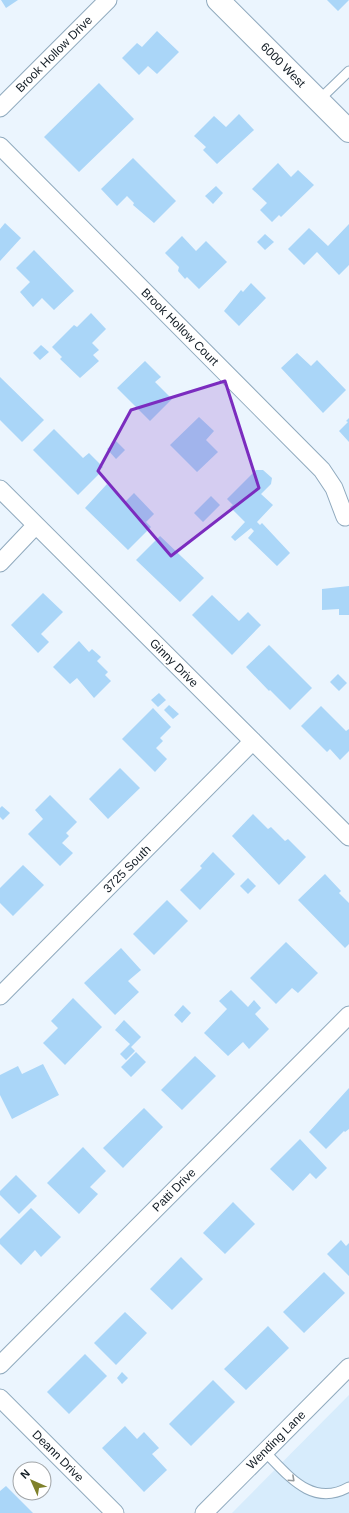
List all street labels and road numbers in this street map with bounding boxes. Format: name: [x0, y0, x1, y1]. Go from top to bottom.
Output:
street label: Brook Hollow Drive: [13, 13, 95, 95]
street label: 6000 West: [258, 40, 309, 91]
street label: Brook Hollow Court: [139, 286, 222, 369]
street label: Ginny Drive: [147, 636, 201, 690]
street label: 3725 South: [100, 842, 154, 896]
street label: Patti Drive: [149, 1165, 199, 1215]
street label: Wending Lane: [244, 1408, 308, 1472]
street label: Deann Drive: [29, 1427, 87, 1485]

